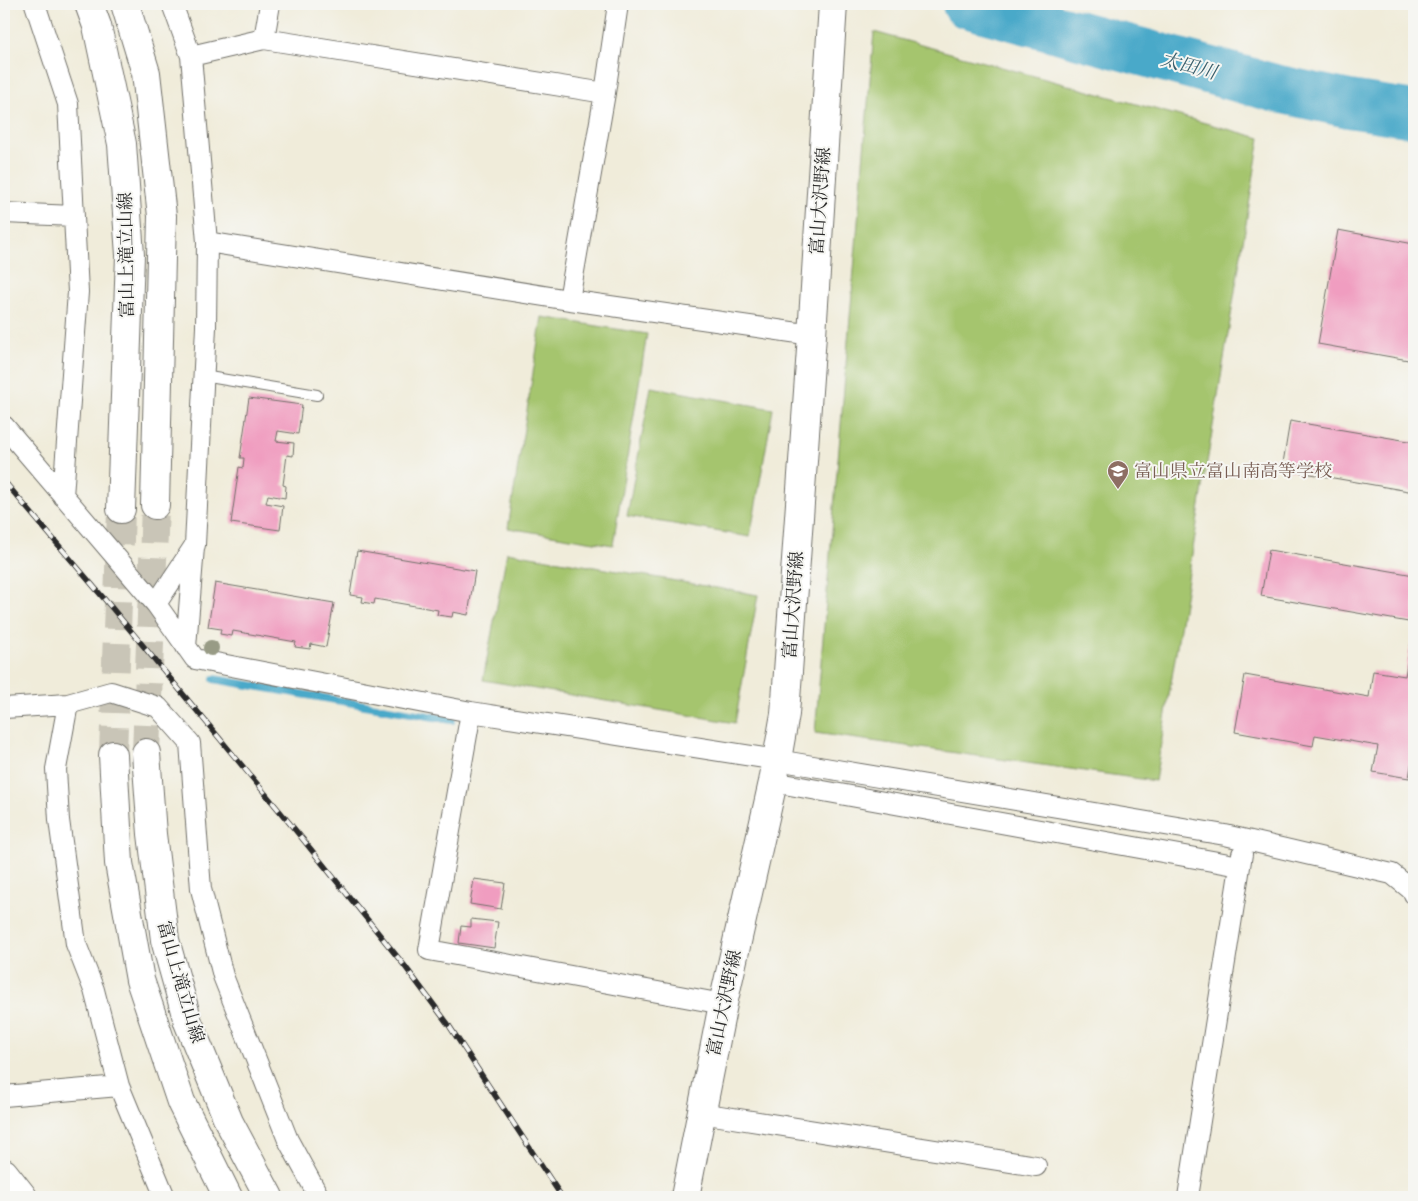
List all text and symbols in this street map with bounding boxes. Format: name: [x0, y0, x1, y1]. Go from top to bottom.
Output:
water label: 太田川: [1158, 46, 1222, 85]
street label: 富山大沢野線: [804, 146, 835, 256]
street label: 富山上滝立山線: [113, 192, 138, 318]
school or university icon: 富山県立富山南高等学校: [1106, 459, 1130, 490]
place label: 富山県立富山南高等学校: [1134, 459, 1332, 482]
street label: 富山大沢野線: [777, 550, 808, 660]
street label: 富山上滝立山線: [153, 918, 210, 1046]
street label: 富山大沢野線: [701, 948, 746, 1058]

